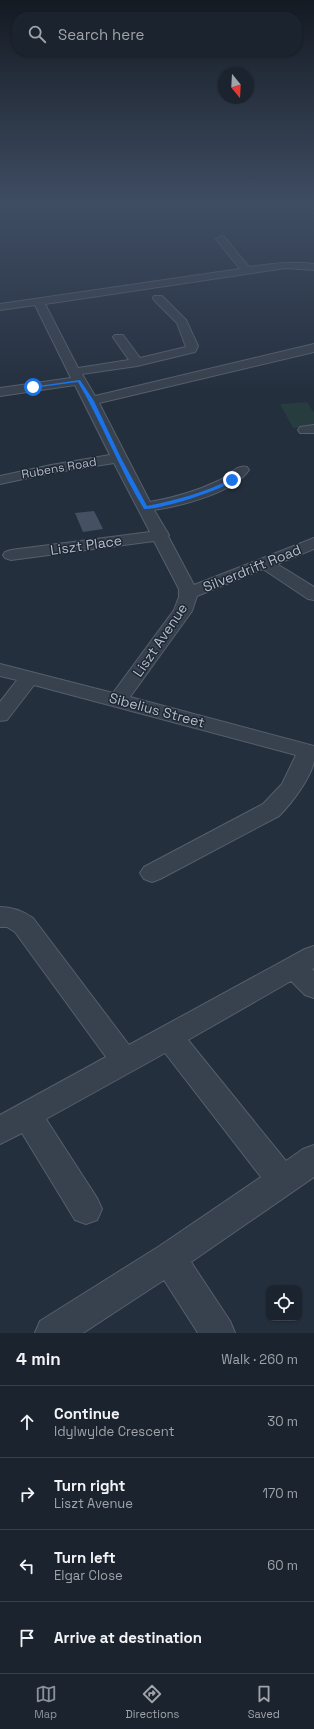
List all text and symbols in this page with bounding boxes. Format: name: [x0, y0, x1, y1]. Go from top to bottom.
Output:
search box: [12, 12, 302, 56]
icon: search: [26, 23, 48, 45]
text: Search here: [58, 25, 144, 44]
north arrow: [218, 68, 254, 104]
route start: [24, 378, 42, 396]
street label: Rubens Road: [20, 454, 98, 482]
route end: [223, 471, 241, 489]
street label: Liszt Place: [49, 531, 123, 559]
street label: Silverdrift Road: [200, 540, 304, 596]
street label: Liszt Avenue: [129, 600, 191, 680]
street label: Sibelius Street: [107, 689, 207, 731]
map controls: [266, 1285, 302, 1321]
button: locate: [266, 1285, 302, 1321]
text: 4 min: [16, 1348, 61, 1370]
text: Walk · 260 m: [221, 1351, 298, 1368]
text: Continue: [54, 1404, 120, 1423]
icon: ahead: [16, 1411, 38, 1433]
text: 30 m: [267, 1413, 298, 1430]
text: Idylwylde Crescent: [54, 1423, 174, 1440]
text: Turn right: [54, 1476, 125, 1495]
icon: right: [16, 1483, 38, 1505]
text: 170 m: [262, 1485, 298, 1502]
text: Liszt Avenue: [54, 1495, 133, 1512]
text: Turn left: [54, 1548, 116, 1567]
icon: left: [16, 1555, 38, 1577]
text: 60 m: [267, 1557, 298, 1574]
text: Elgar Close: [54, 1567, 123, 1584]
icon: arrive: [16, 1627, 38, 1649]
text: Arrive at destination: [54, 1628, 202, 1647]
tab: Map: [34, 1683, 57, 1721]
tab: Directions: [125, 1683, 179, 1721]
tab: Saved: [248, 1683, 280, 1721]

